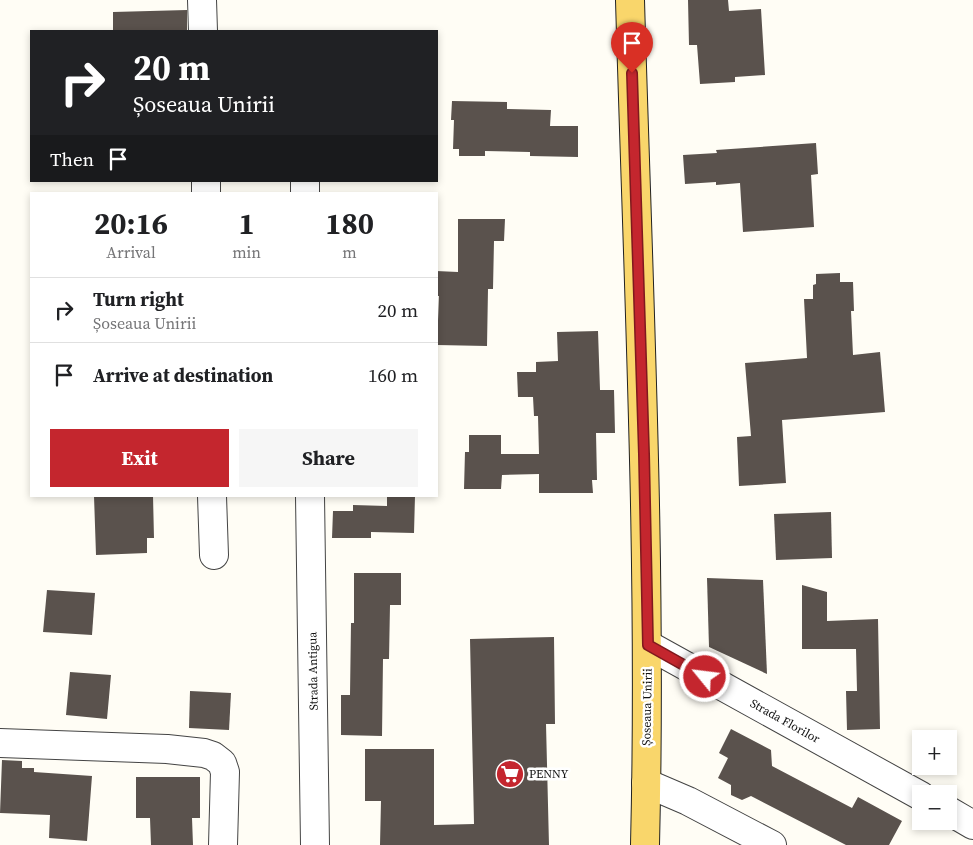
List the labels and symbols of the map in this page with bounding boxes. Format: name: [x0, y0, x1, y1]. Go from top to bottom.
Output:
pin: [611, 22, 653, 73]
street label: Strada Antigua: [304, 631, 322, 710]
position arrow: [678, 650, 730, 702]
street label: Șoseaua Unirii: [638, 668, 656, 746]
street label: Strada Florilor: [747, 695, 823, 747]
supermarket icon: PENNY: [495, 759, 525, 789]
place label: PENNY: [529, 766, 569, 782]

